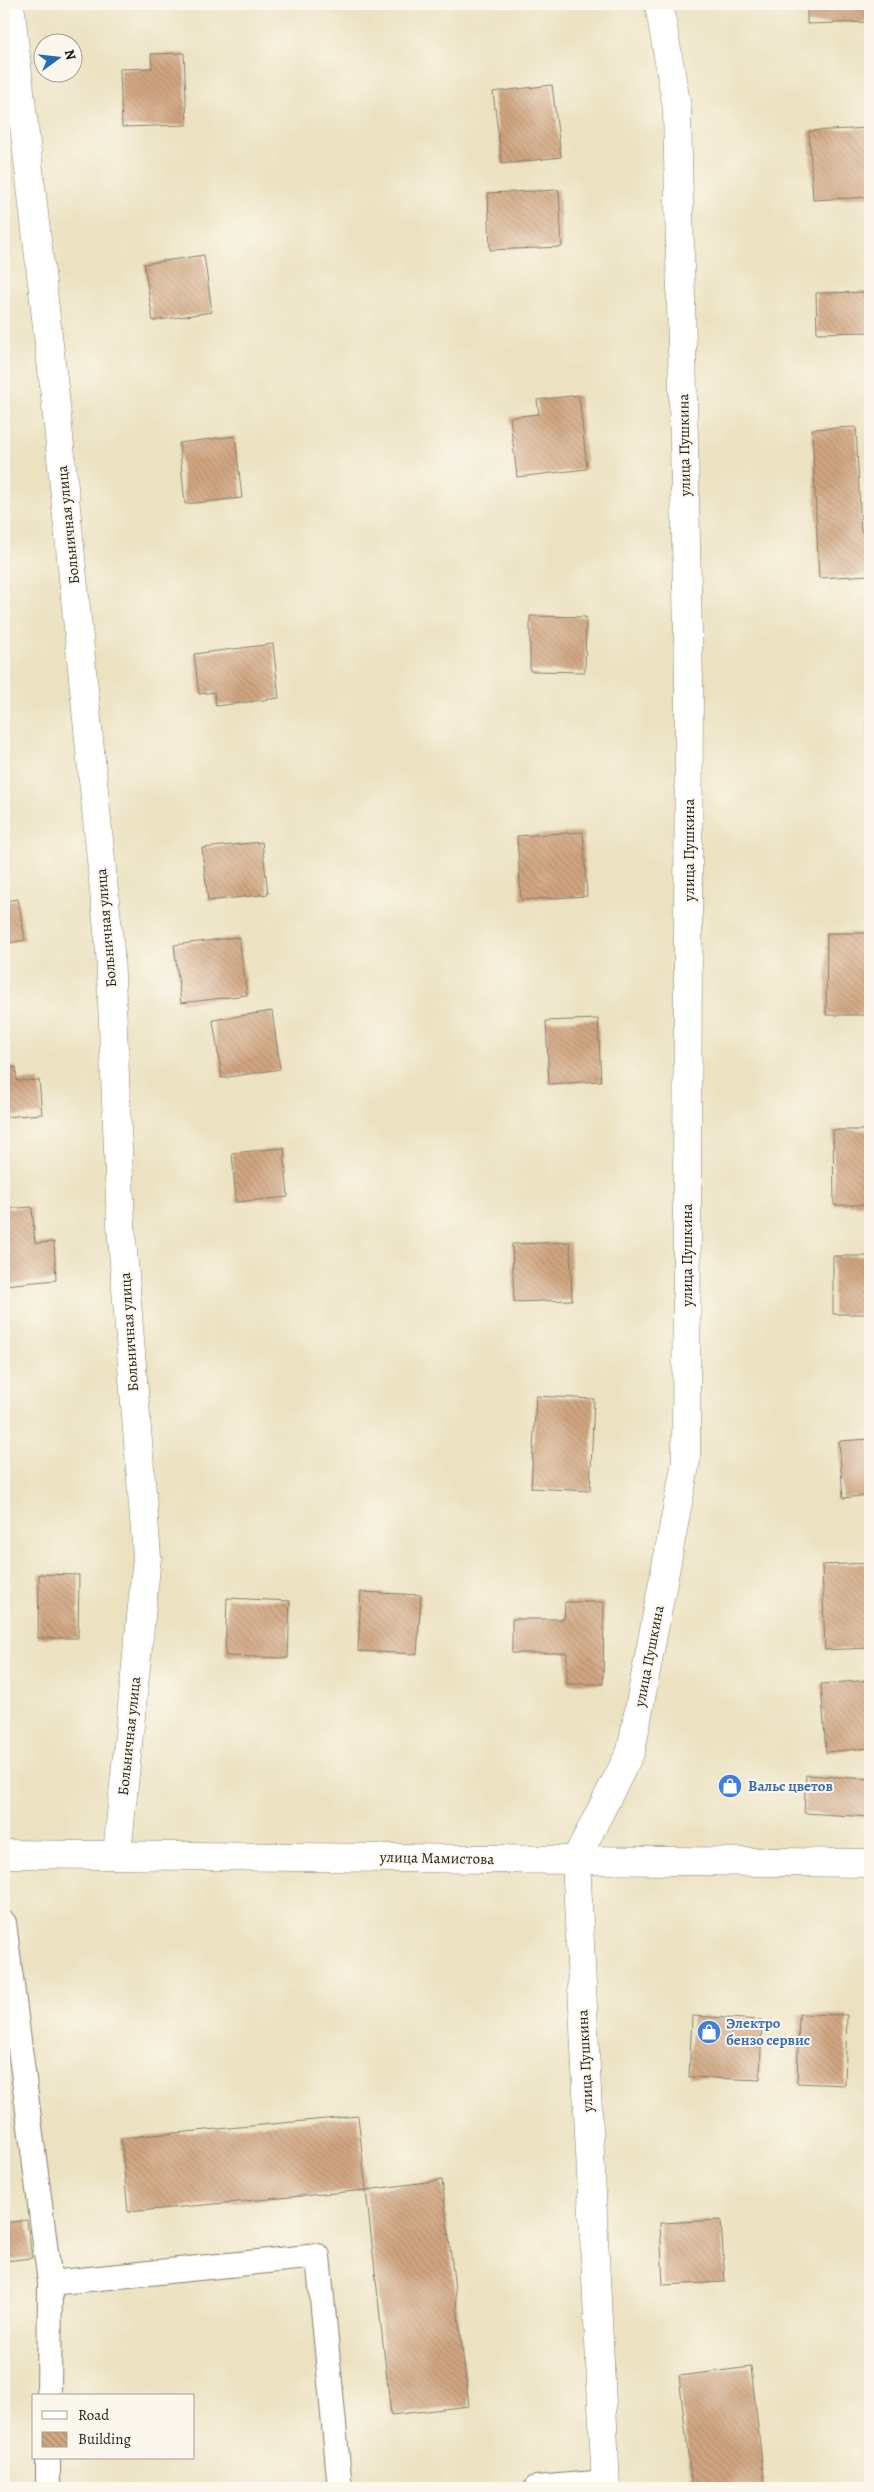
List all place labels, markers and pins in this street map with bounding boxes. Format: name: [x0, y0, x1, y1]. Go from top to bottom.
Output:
shop icon: Вальс цветов: [717, 1773, 743, 1799]
place label: Вальс цветов: [748, 1776, 833, 1796]
place label: Электро бензо сервис: [726, 2013, 810, 2050]
shop icon: Электро бензо сервис: [696, 2019, 722, 2045]

